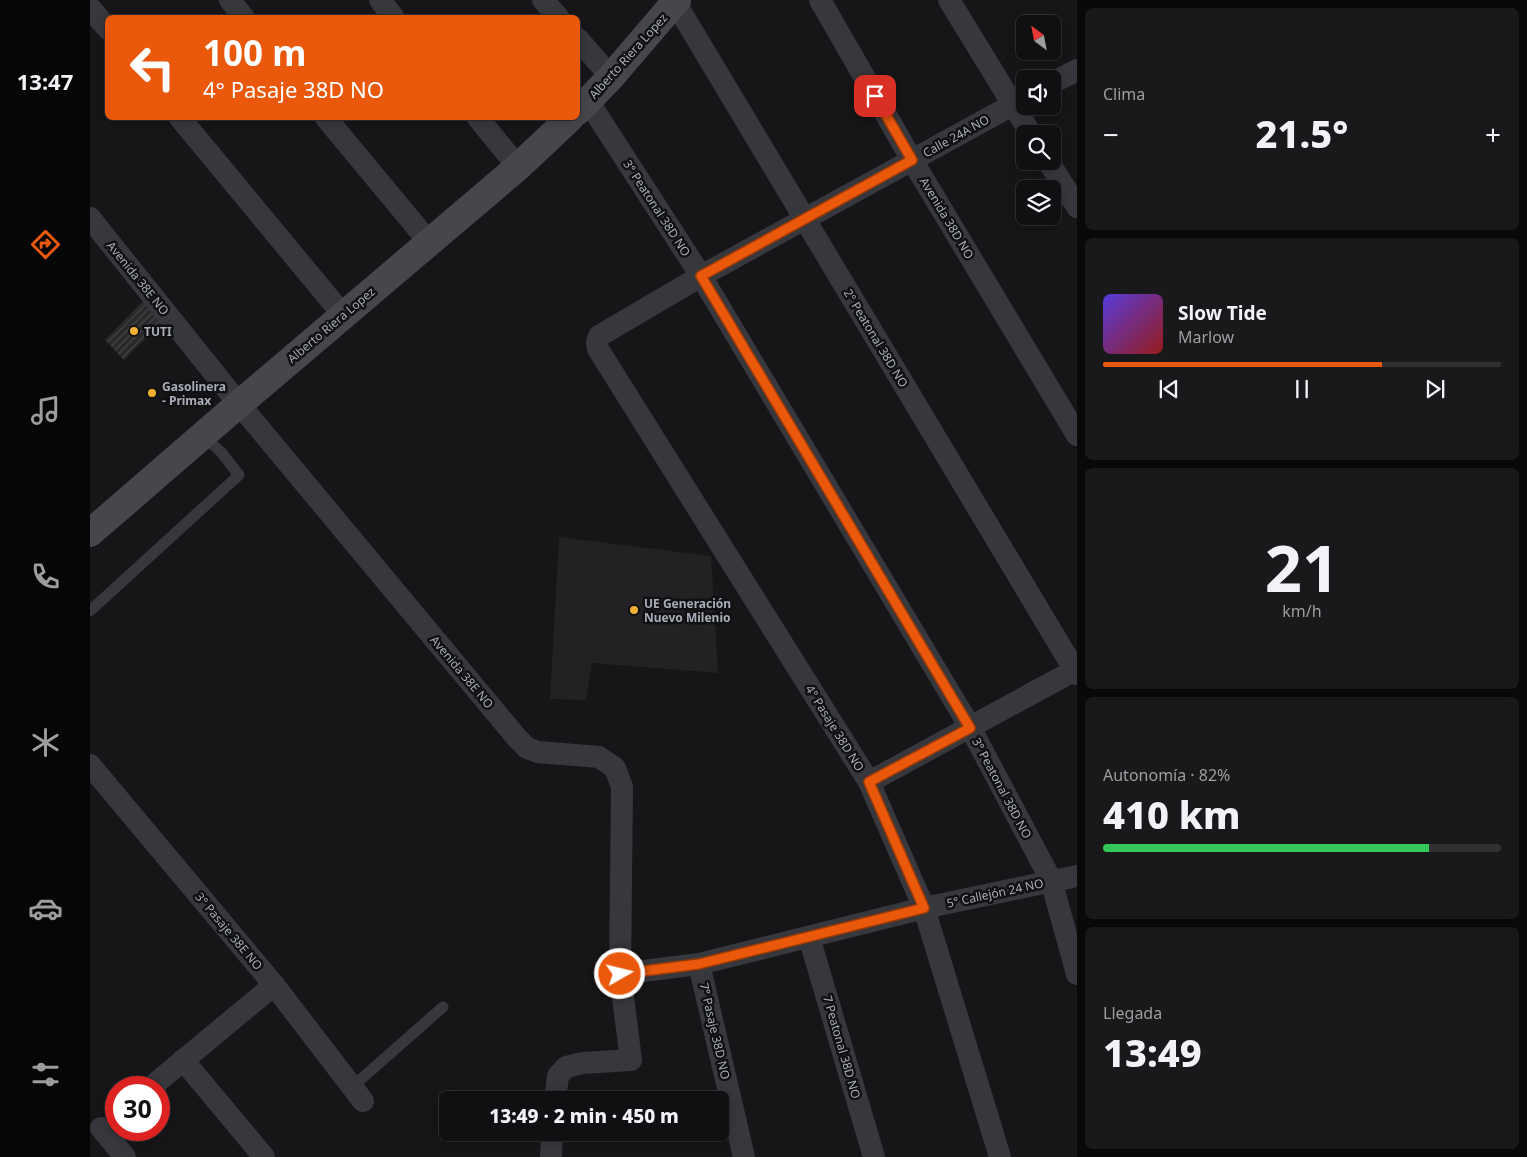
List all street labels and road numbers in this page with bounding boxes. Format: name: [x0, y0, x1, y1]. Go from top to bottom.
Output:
street label: Alberto Riera Lopez: [585, 9, 671, 102]
street label: Calle 24A NO: [920, 111, 992, 161]
street label: 3° Peatonal 38D NO: [619, 156, 695, 260]
street label: Avenida 38D NO: [916, 174, 978, 262]
street label: Avenida 38E NO: [103, 238, 173, 318]
street label: Alberto Riera Lopez: [284, 283, 379, 367]
street label: 2° Peatonal 38D NO: [840, 286, 912, 390]
street label: Avenida 38E NO: [426, 632, 498, 712]
street label: 4° Pasaje 38D NO: [802, 682, 868, 774]
street label: 3° Peatonal 38D NO: [968, 735, 1036, 841]
street label: 5° Callejón 24 NO: [945, 874, 1045, 912]
street label: 3° Pasaje 38E NO: [191, 889, 267, 973]
street label: 7° Pasaje 38D NO: [696, 981, 734, 1081]
street label: 7 Peatonal 38D NO: [819, 993, 865, 1101]

